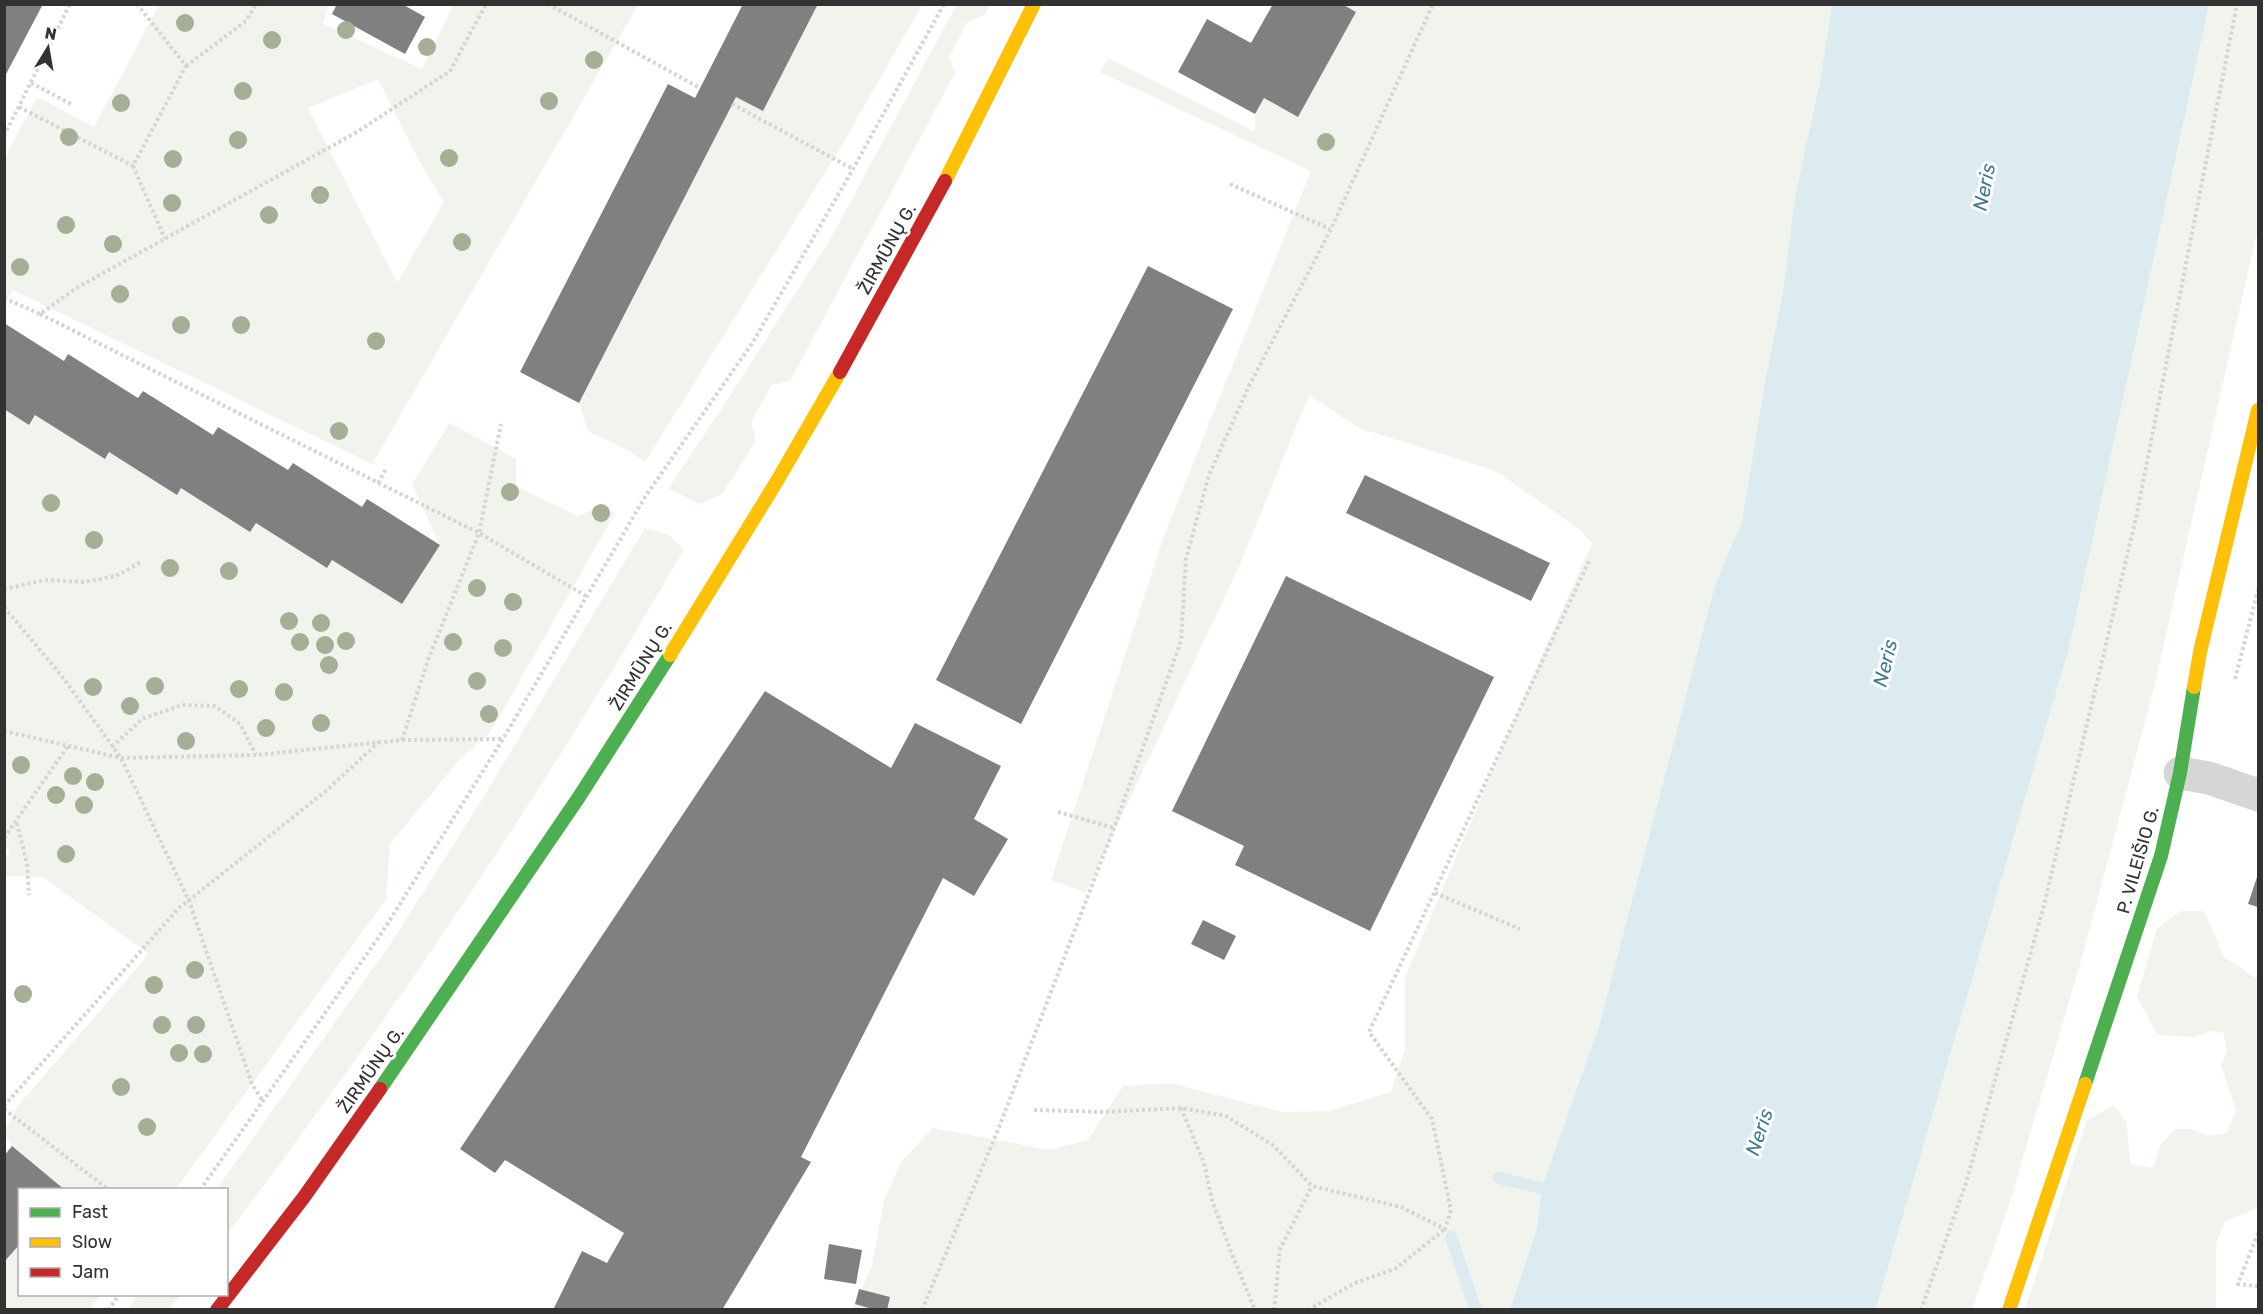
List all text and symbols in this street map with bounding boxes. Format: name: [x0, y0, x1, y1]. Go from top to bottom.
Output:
north arrow: [18, 18, 78, 78]
text: N: [43, 23, 58, 44]
water label: Neris: [1968, 161, 2000, 213]
street label: ŽIRMŪNŲ G.: [853, 200, 921, 298]
street label: ŽIRMŪNŲ G.: [605, 618, 677, 714]
water label: Neris: [1868, 637, 1902, 689]
street label: P. VILEIŠIO G.: [2112, 804, 2164, 916]
street label: ŽIRMŪNŲ G.: [333, 1023, 409, 1117]
water label: Neris: [1740, 1106, 1778, 1158]
legend: [18, 1188, 228, 1296]
text: Fast: [72, 1201, 108, 1223]
text: Slow: [72, 1231, 112, 1253]
text: Jam: [72, 1261, 109, 1283]

